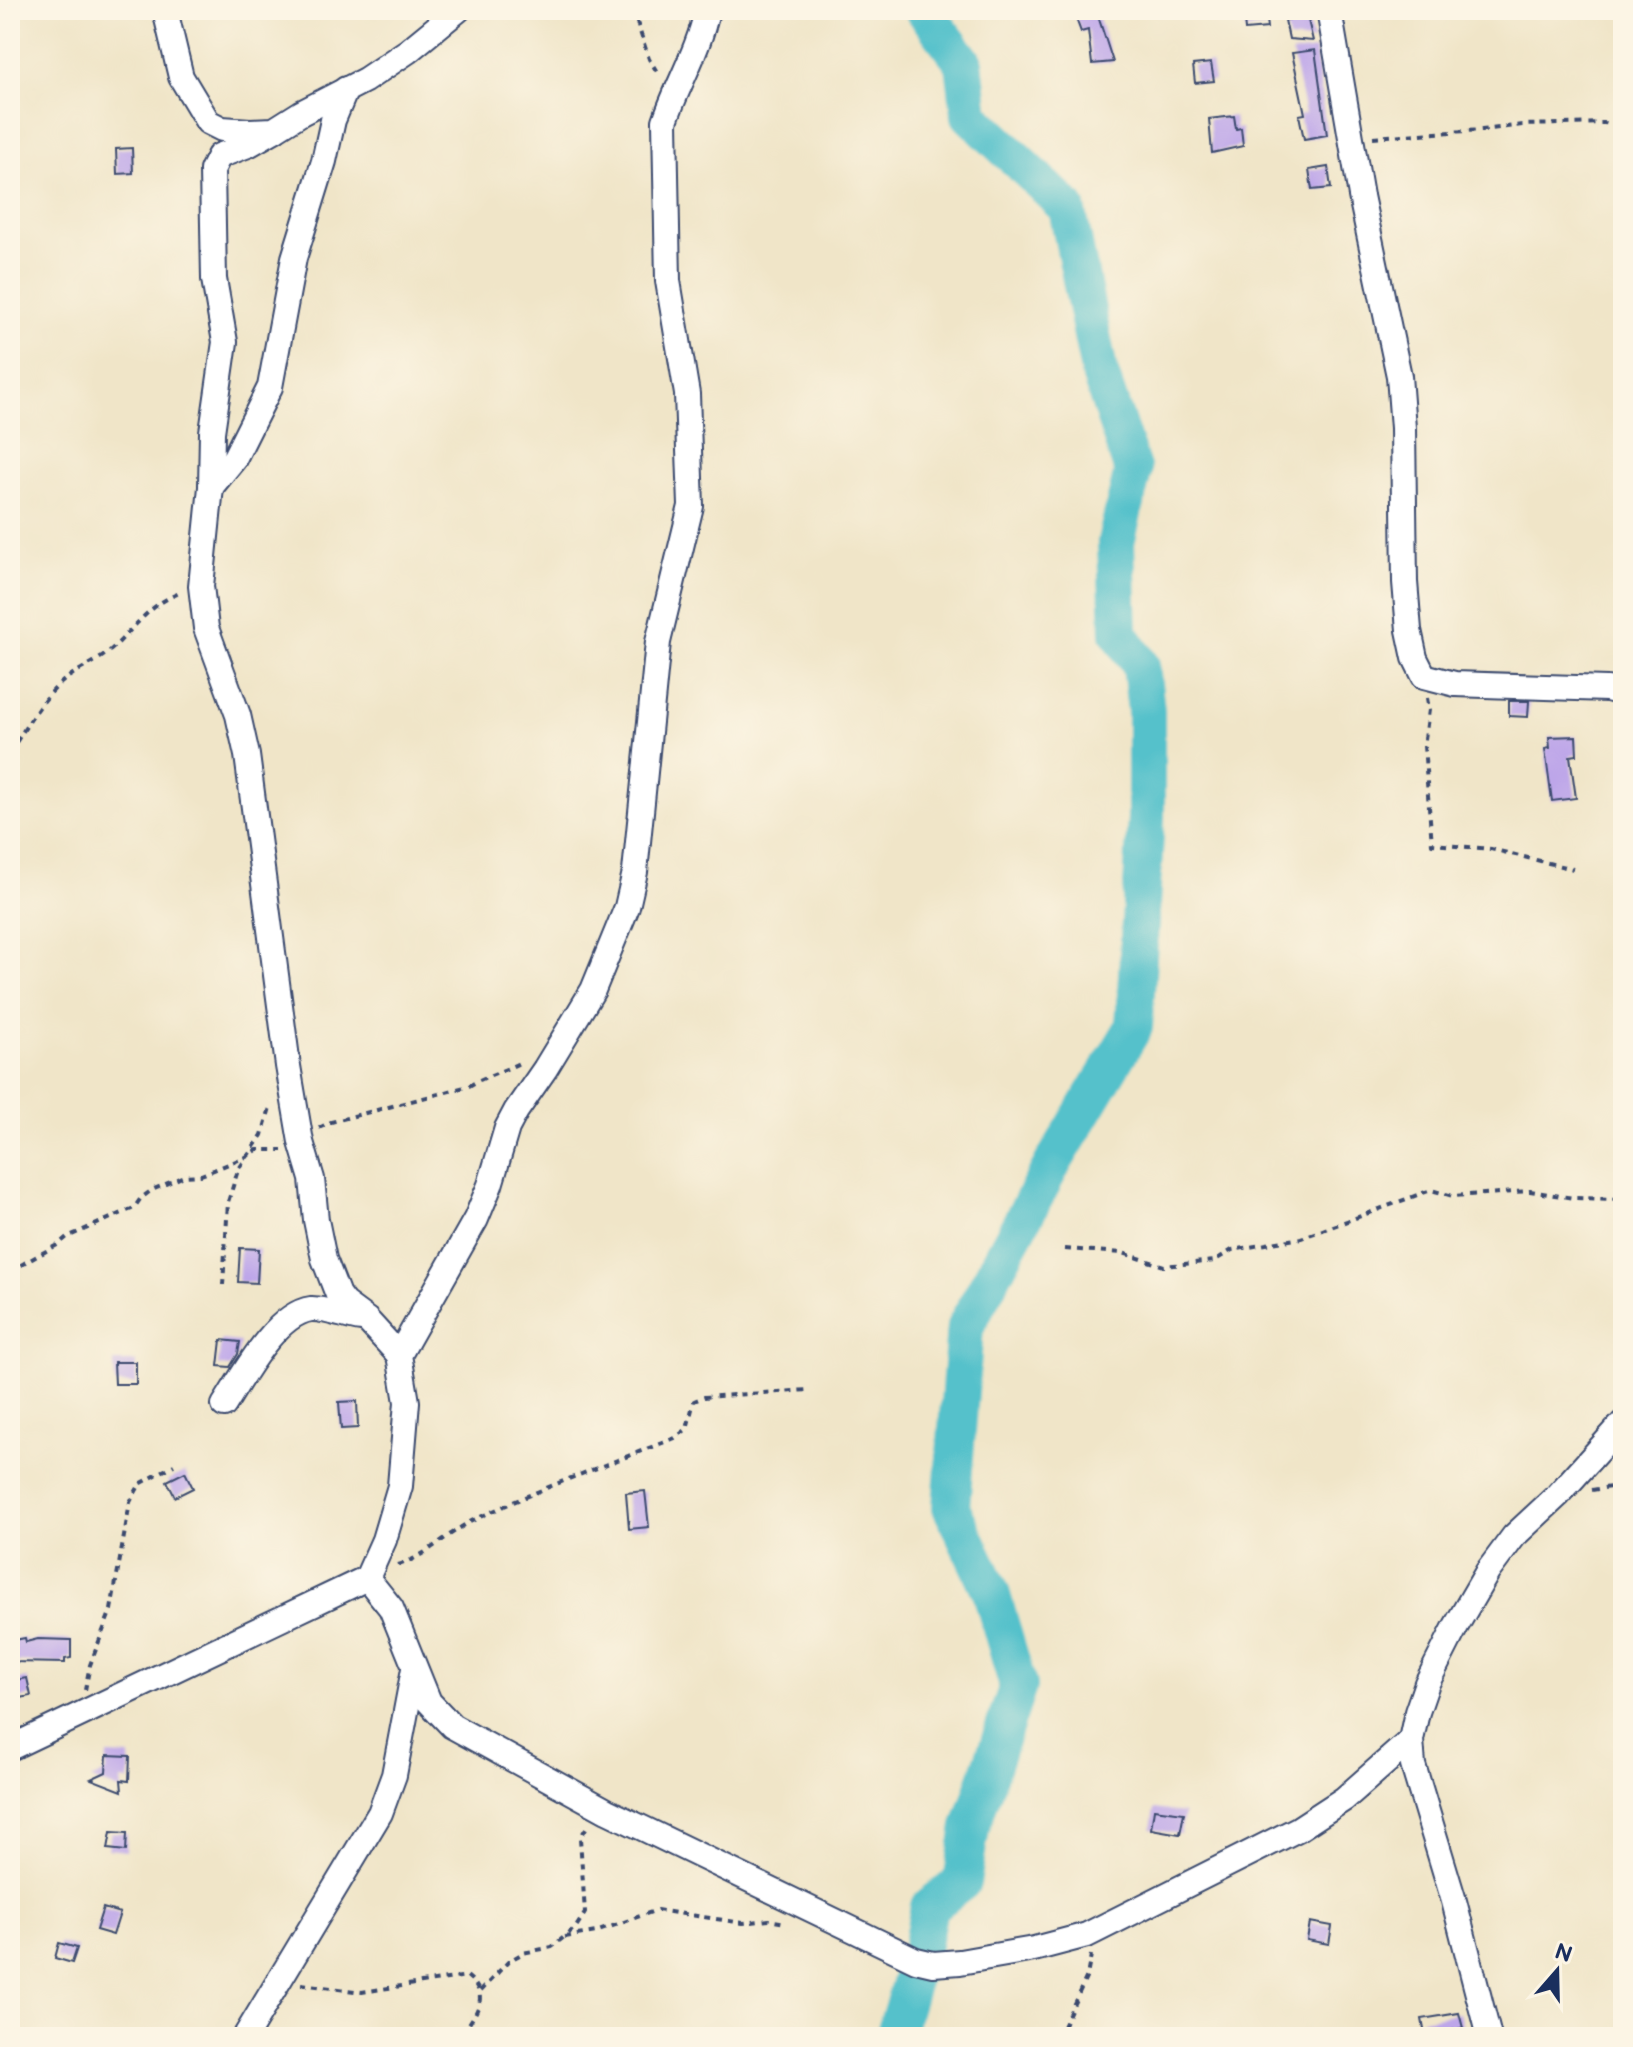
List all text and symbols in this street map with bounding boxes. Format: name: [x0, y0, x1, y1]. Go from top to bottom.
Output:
north arrow: [1517, 1931, 1597, 2011]
text: N: [1551, 1938, 1576, 1969]

